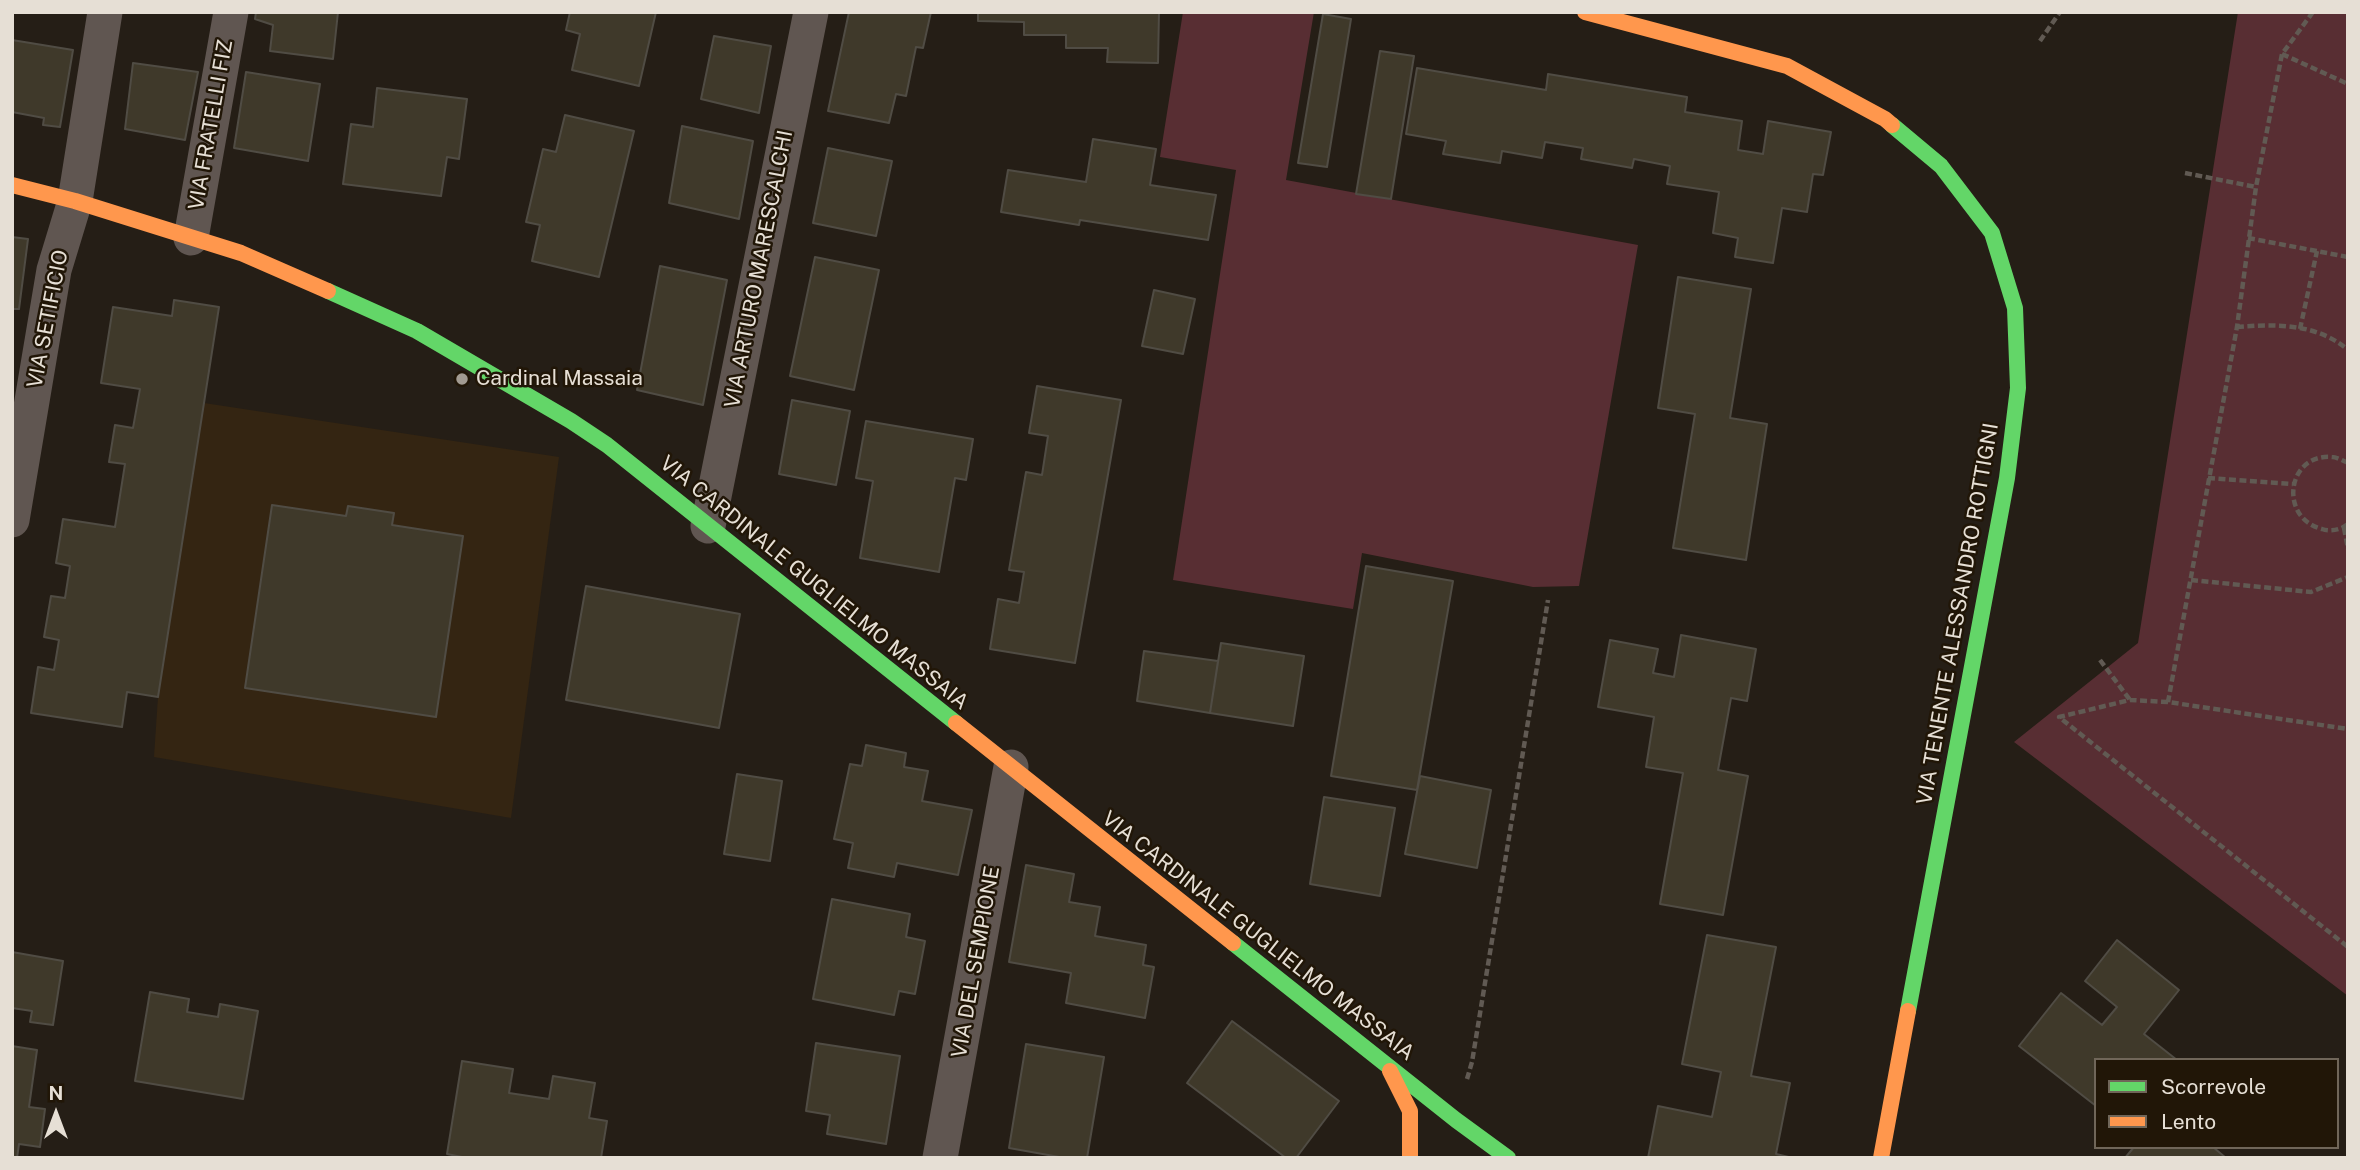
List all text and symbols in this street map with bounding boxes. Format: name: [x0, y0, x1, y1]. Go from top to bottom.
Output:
street label: VIA FRATELLI FIZ: [184, 38, 238, 212]
street label: VIA ARTURO MARESCALCHI: [720, 128, 798, 410]
street label: VIA SETIFICIO: [22, 248, 74, 390]
place label: Cardinal Massaia: [476, 366, 643, 392]
marker: Cardinal Massaia: [454, 371, 470, 387]
street label: VIA TENENTE ALESSANDRO ROTTIGNI: [1912, 421, 2004, 807]
street label: VIA CARDINALE GUGLIELMO MASSAIA: [655, 451, 973, 715]
street label: VIA CARDINALE GUGLIELMO MASSAIA: [1097, 806, 1419, 1066]
street label: VIA DEL SEMPIONE: [947, 864, 1005, 1060]
legend: [2094, 1058, 2339, 1149]
text: Scorrevole: [2161, 1074, 2266, 1099]
north arrow: [21, 1079, 91, 1149]
text: N: [49, 1082, 63, 1104]
text: Lento: [2161, 1109, 2216, 1134]

